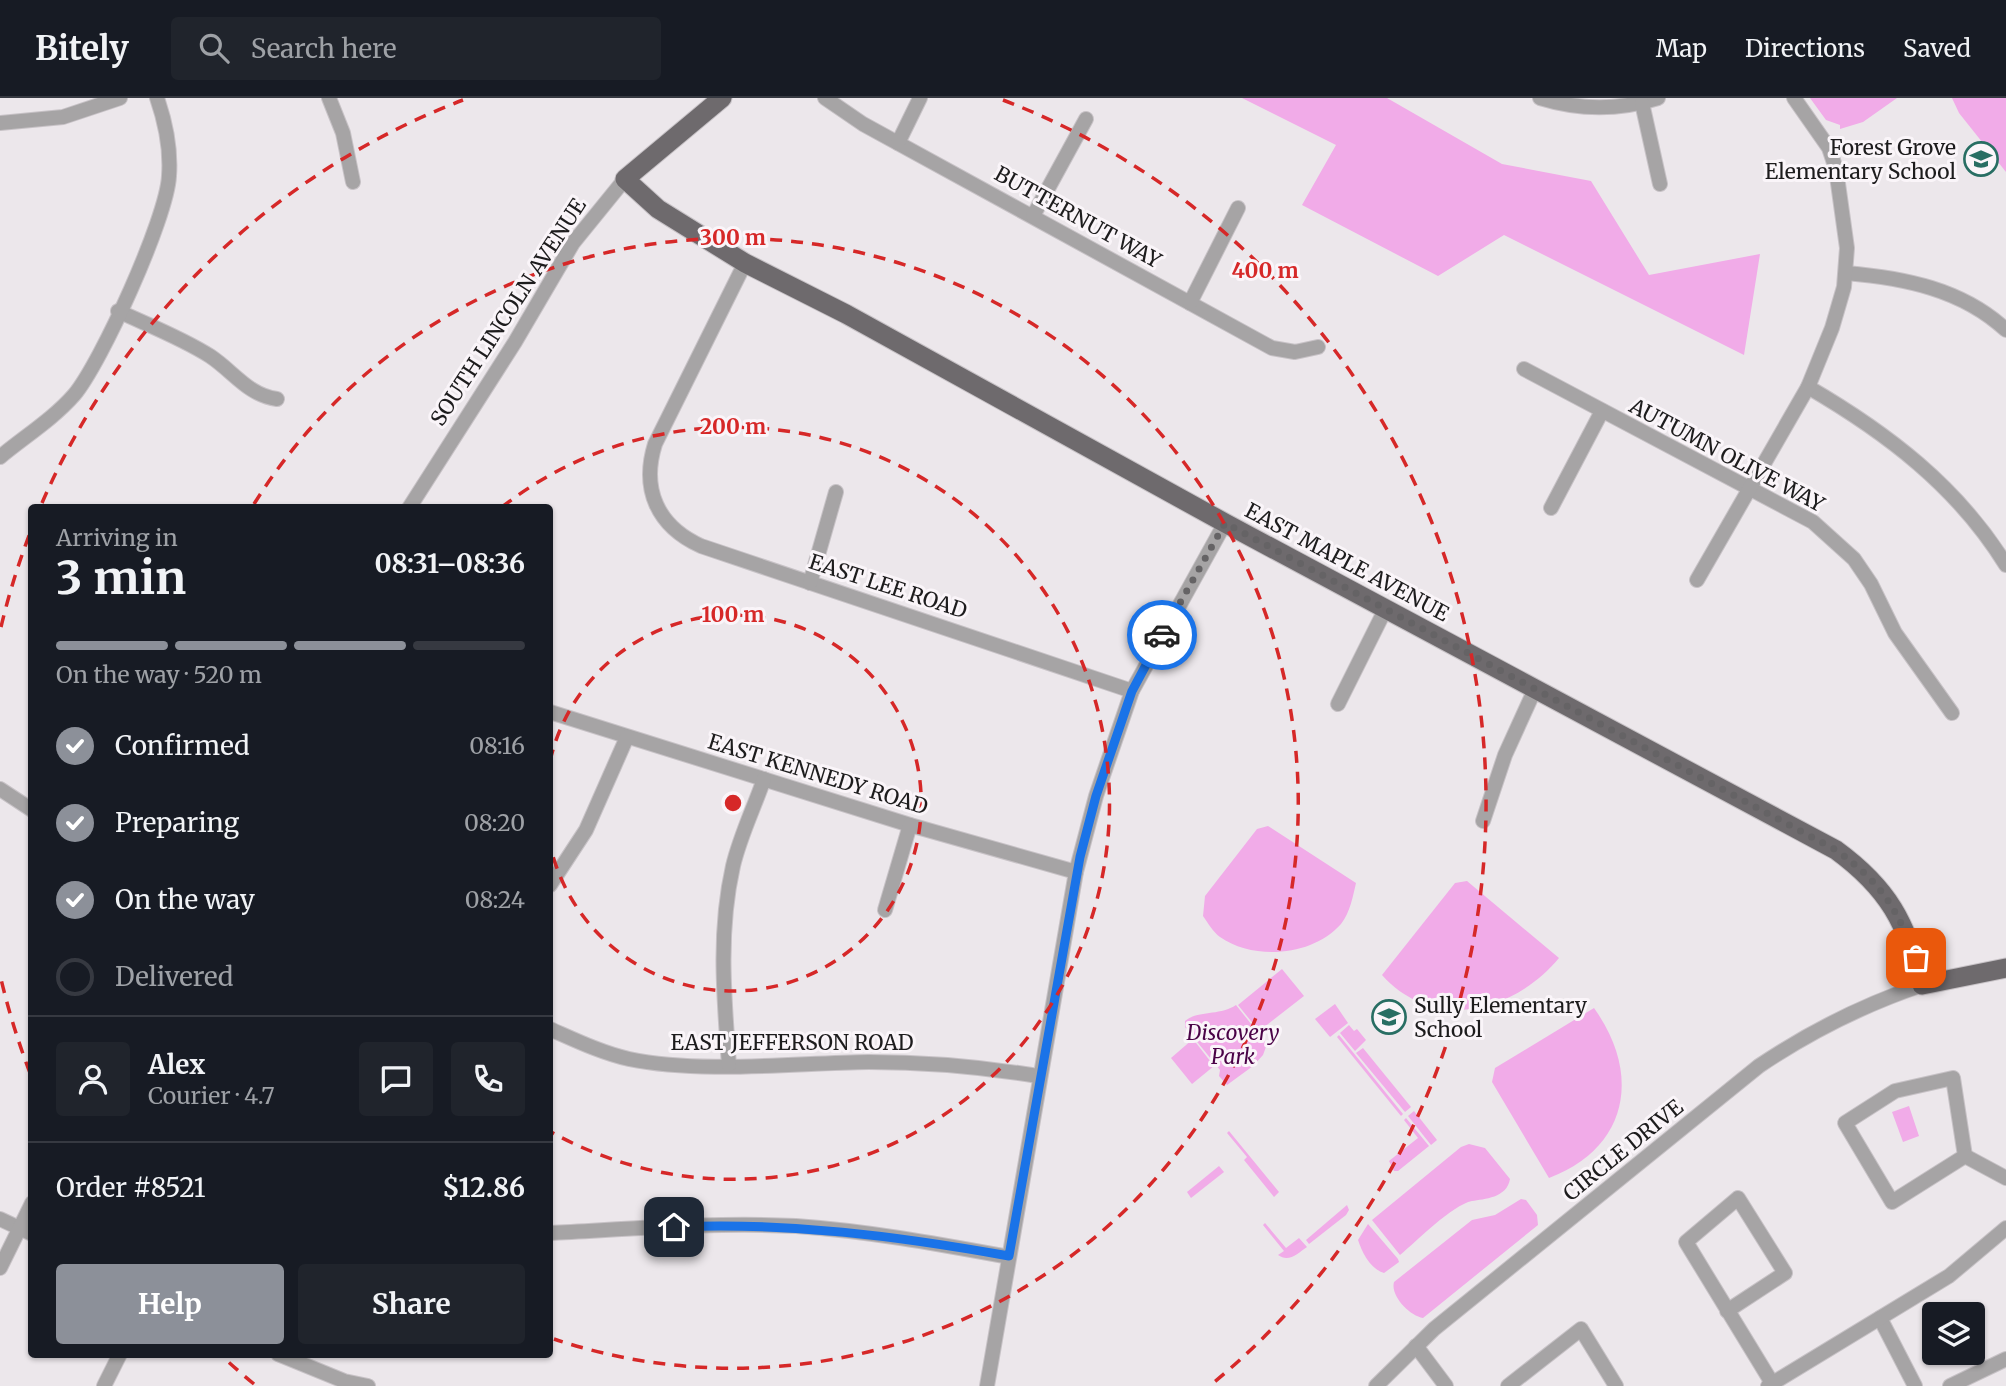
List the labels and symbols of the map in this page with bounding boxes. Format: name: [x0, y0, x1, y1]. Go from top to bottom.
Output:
place label: Forest Grove Elementary School: [1765, 134, 1957, 185]
school or university icon: Forest Grove Elementary School: [1962, 140, 2000, 178]
street label: BUTTERNUT WAY: [990, 160, 1167, 274]
street label: SOUTH LINCOLN AVENUE: [424, 193, 592, 431]
text: 300 m: [700, 224, 766, 251]
text: 400 m: [1231, 257, 1299, 284]
street label: AUTUMN OLIVE WAY: [1624, 392, 1830, 518]
text: 200 m: [700, 413, 766, 440]
street label: EAST MAPLE AVENUE: [1240, 497, 1454, 628]
street label: EAST LEE ROAD: [806, 548, 971, 624]
courier: [1127, 600, 1197, 670]
text: 100 m: [702, 601, 764, 628]
street label: EAST KENNEDY ROAD: [705, 728, 932, 820]
centre of rings: [721, 791, 745, 815]
pin: [1886, 928, 1946, 988]
place label: Sully Elementary School: [1414, 992, 1588, 1043]
school or university icon: Sully Elementary School: [1370, 998, 1408, 1036]
park label: Discovery Park: [1186, 1019, 1279, 1070]
street label: EAST JEFFERSON ROAD: [670, 1029, 914, 1056]
street label: CIRCLE DRIVE: [1558, 1093, 1689, 1207]
pin: [644, 1197, 704, 1257]

